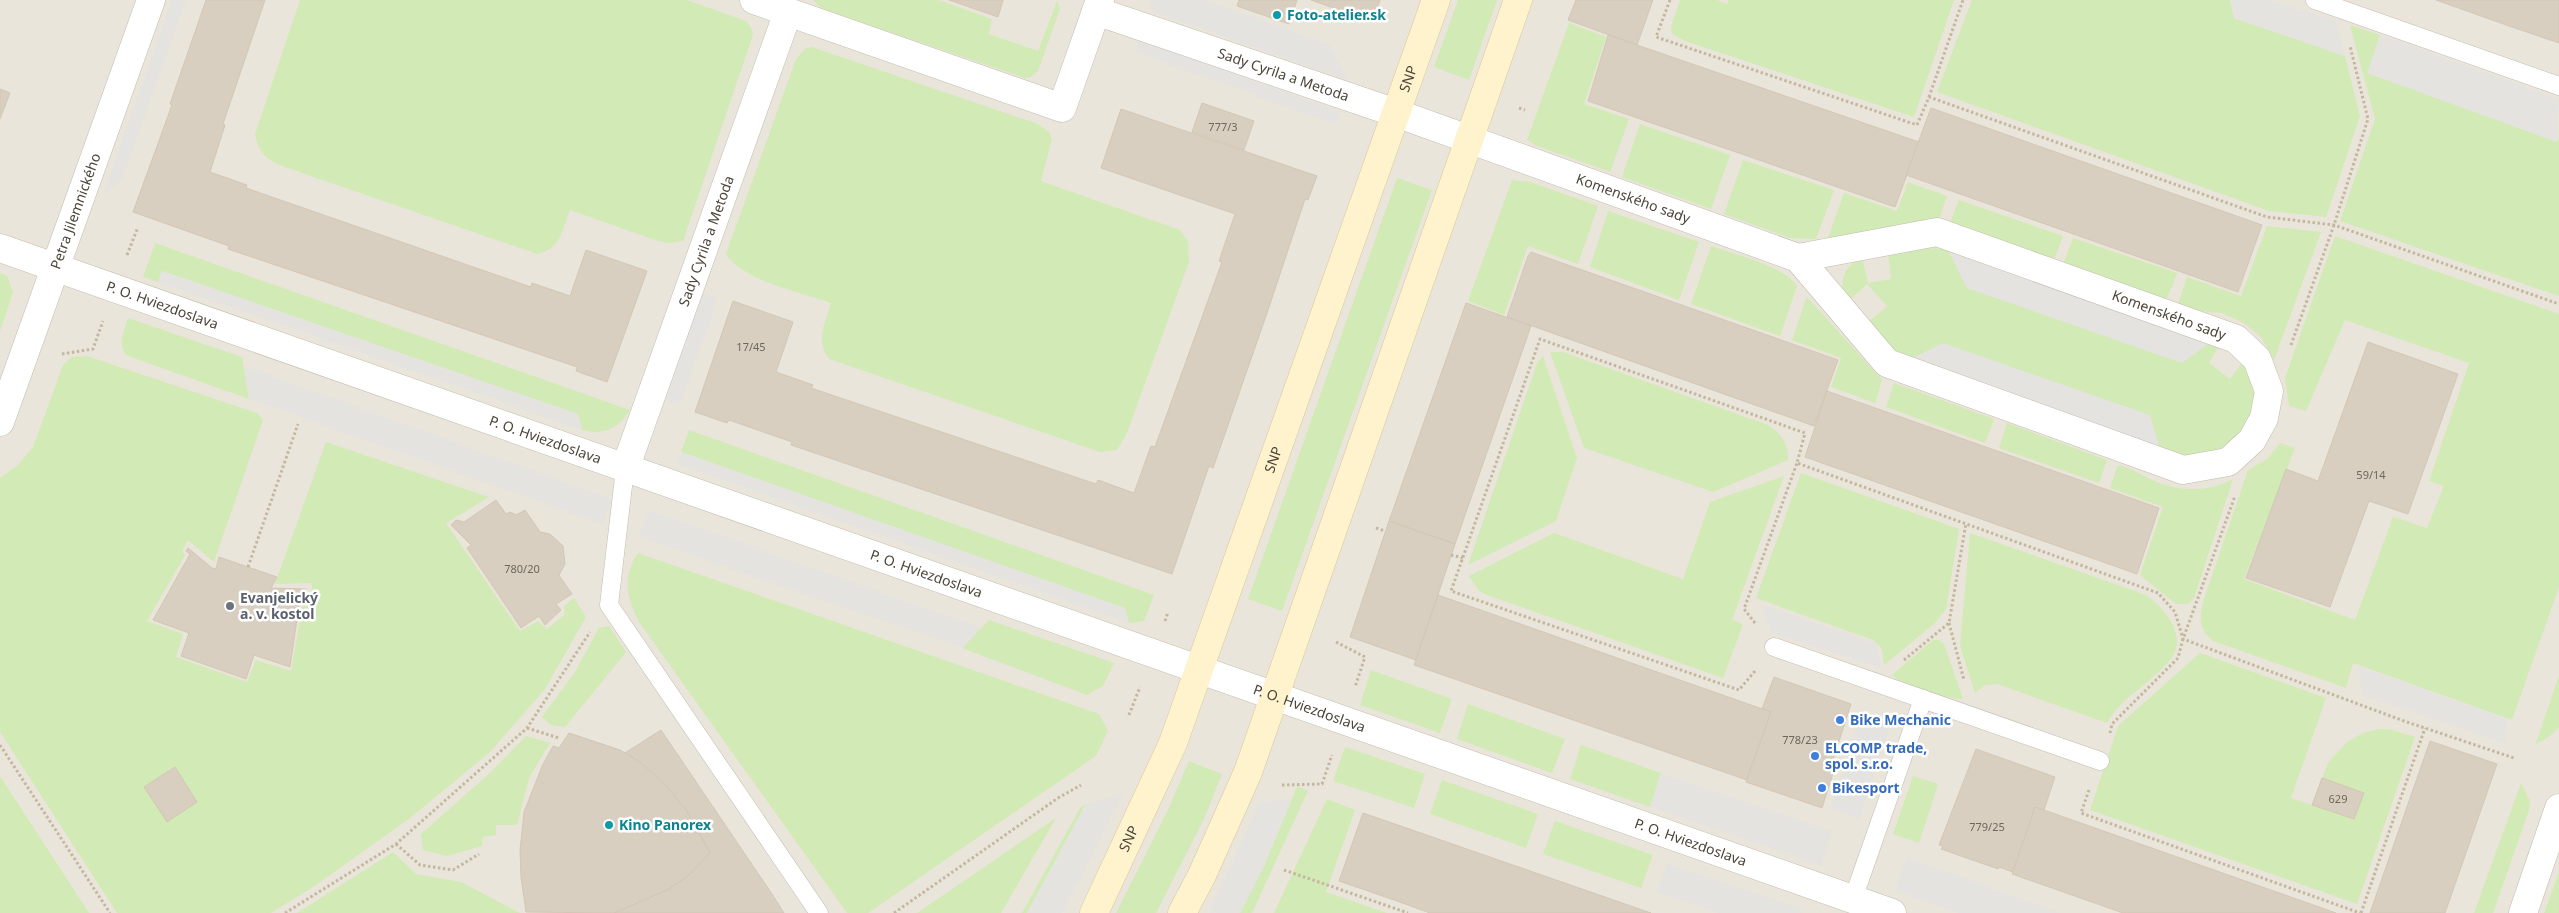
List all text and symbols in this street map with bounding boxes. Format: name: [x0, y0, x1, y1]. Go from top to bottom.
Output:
place label: Foto-atelier.sk: [1287, 5, 1386, 24]
marker: Foto-atelier.sk: [1271, 9, 1283, 21]
street label: Sady Cyrila a Metoda: [1215, 43, 1352, 105]
street label: SNP: [1394, 63, 1421, 94]
house number: 777/3: [1208, 119, 1238, 134]
street label: Petra Jilemnického: [45, 150, 105, 272]
street label: Komenského sady: [1574, 169, 1694, 228]
street label: Sady Cyrila a Metoda: [674, 173, 738, 309]
street label: P. O. Hviezdoslava: [104, 276, 221, 333]
street label: Komenského sady: [2110, 285, 2230, 344]
house number: 17/45: [736, 339, 766, 354]
street label: P. O. Hviezdoslava: [487, 411, 604, 468]
street label: SNP: [1259, 444, 1286, 475]
house number: 59/14: [2356, 467, 2386, 482]
street label: P. O. Hviezdoslava: [868, 545, 985, 602]
house number: 780/20: [504, 561, 540, 576]
place label: Evanjelický a. v. kostol: [240, 588, 318, 623]
marker: Evanjelický a. v. kostol: [224, 600, 236, 612]
street label: P. O. Hviezdoslava: [1251, 679, 1368, 736]
place label: Bike Mechanic: [1850, 710, 1951, 729]
marker: Bike Mechanic: [1834, 714, 1846, 726]
house number: 778/23: [1782, 732, 1818, 747]
place label: ELCOMP trade, spol. s.r.o.: [1825, 738, 1927, 773]
marker: ELCOMP trade, spol. s.r.o.: [1809, 750, 1821, 762]
place label: Bikesport: [1832, 778, 1900, 797]
marker: Bikesport: [1816, 782, 1828, 794]
house number: 629: [2329, 791, 2347, 806]
street label: P. O. Hviezdoslava: [1632, 813, 1749, 870]
place label: Kino Panorex: [619, 815, 712, 834]
marker: Kino Panorex: [603, 819, 615, 831]
house number: 779/25: [1969, 819, 2005, 834]
street label: SNP: [1114, 822, 1142, 855]

